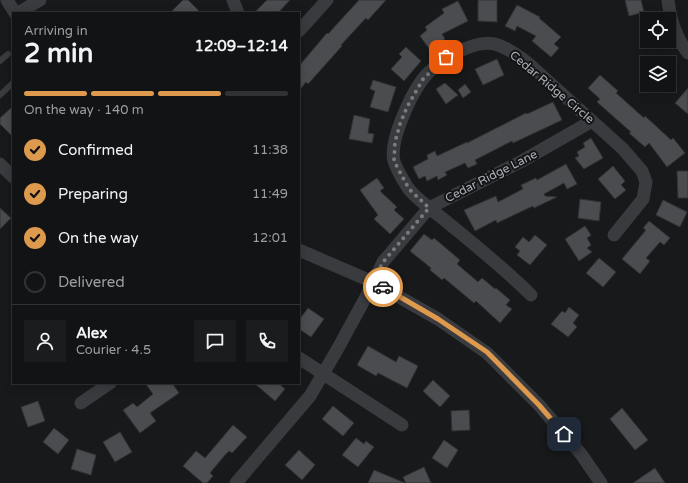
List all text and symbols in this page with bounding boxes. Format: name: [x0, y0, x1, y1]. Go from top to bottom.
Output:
map controls: [640, 12, 676, 92]
button: locate: [640, 12, 676, 48]
text: Arriving in: [24, 23, 88, 39]
text: 12:09–12:14: [195, 37, 288, 55]
text: 2 min: [24, 38, 93, 69]
pin: [429, 40, 463, 74]
icon: bag: [435, 46, 457, 68]
street label: Cedar Ridge Circle: [507, 48, 597, 126]
button: layers: [640, 56, 676, 92]
text: On the way · 140 m: [24, 102, 144, 118]
icon: check: [24, 139, 46, 161]
text: Confirmed: [58, 141, 133, 159]
text: 11:38: [252, 142, 288, 158]
street label: Cedar Ridge Lane: [443, 147, 539, 205]
icon: check: [24, 183, 46, 205]
text: Preparing: [58, 185, 128, 203]
text: 11:49: [252, 186, 288, 202]
icon: check: [24, 227, 46, 249]
text: On the way: [58, 229, 138, 247]
text: 12:01: [252, 230, 288, 246]
courier: [363, 267, 403, 307]
text: Delivered: [58, 273, 125, 291]
icon: car: [372, 276, 394, 298]
button: person: [24, 320, 66, 362]
button: chat: [194, 320, 236, 362]
button: phone: [246, 320, 288, 362]
text: Alex: [76, 324, 107, 342]
text: Courier · 4.5: [76, 342, 151, 358]
pin: [547, 417, 581, 451]
icon: home: [553, 423, 575, 445]

